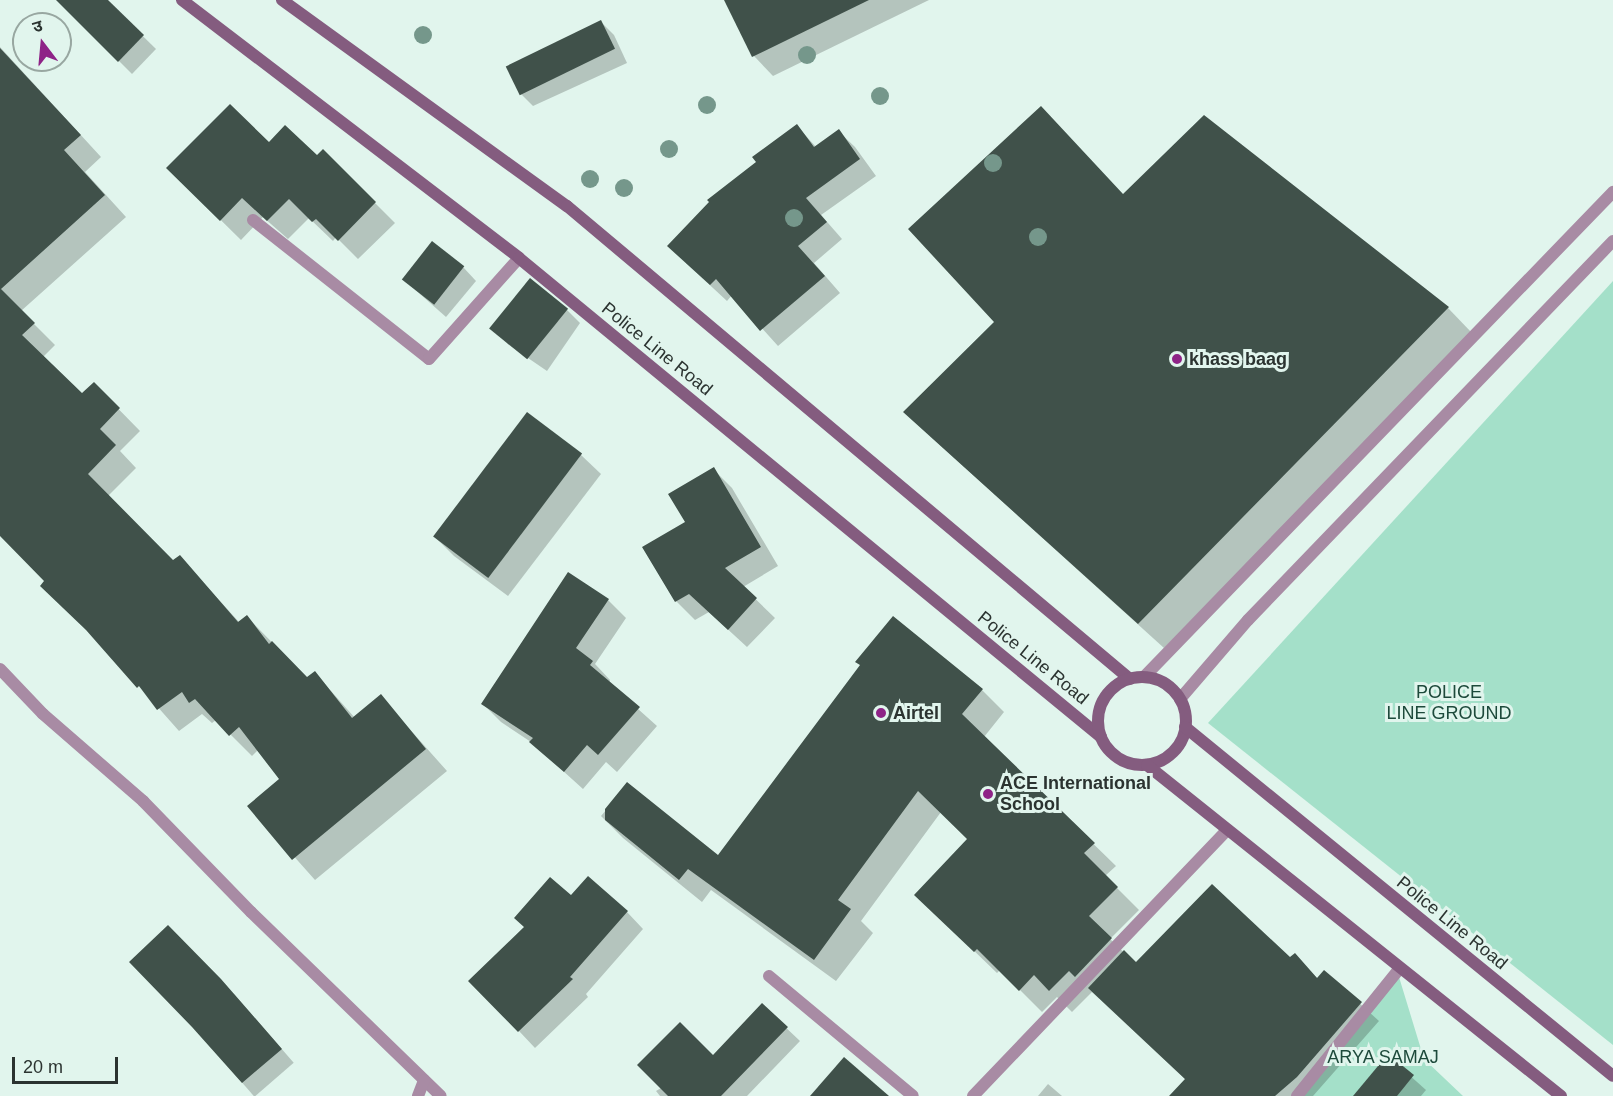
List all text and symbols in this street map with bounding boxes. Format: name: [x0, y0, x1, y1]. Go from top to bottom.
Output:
north arrow: [12, 12, 72, 72]
text: उ: [31, 17, 44, 36]
street label: Police Line Road: [597, 298, 717, 400]
place label: khass baag: [1189, 348, 1287, 370]
marker: khass baag: [1170, 352, 1184, 366]
street label: Police Line Road: [973, 607, 1093, 709]
park label: POLICE LINE GROUND: [1386, 682, 1512, 724]
place label: Airtel: [893, 702, 939, 724]
marker: Airtel: [874, 706, 888, 720]
place label: ACE International School: [1000, 773, 1151, 816]
marker: ACE International School: [981, 787, 995, 801]
street label: Police Line Road: [1392, 872, 1512, 974]
scale bar: [15, 1045, 122, 1083]
park label: ARYA SAMAJ: [1327, 1046, 1439, 1068]
text: 20 m: [23, 1057, 63, 1077]

